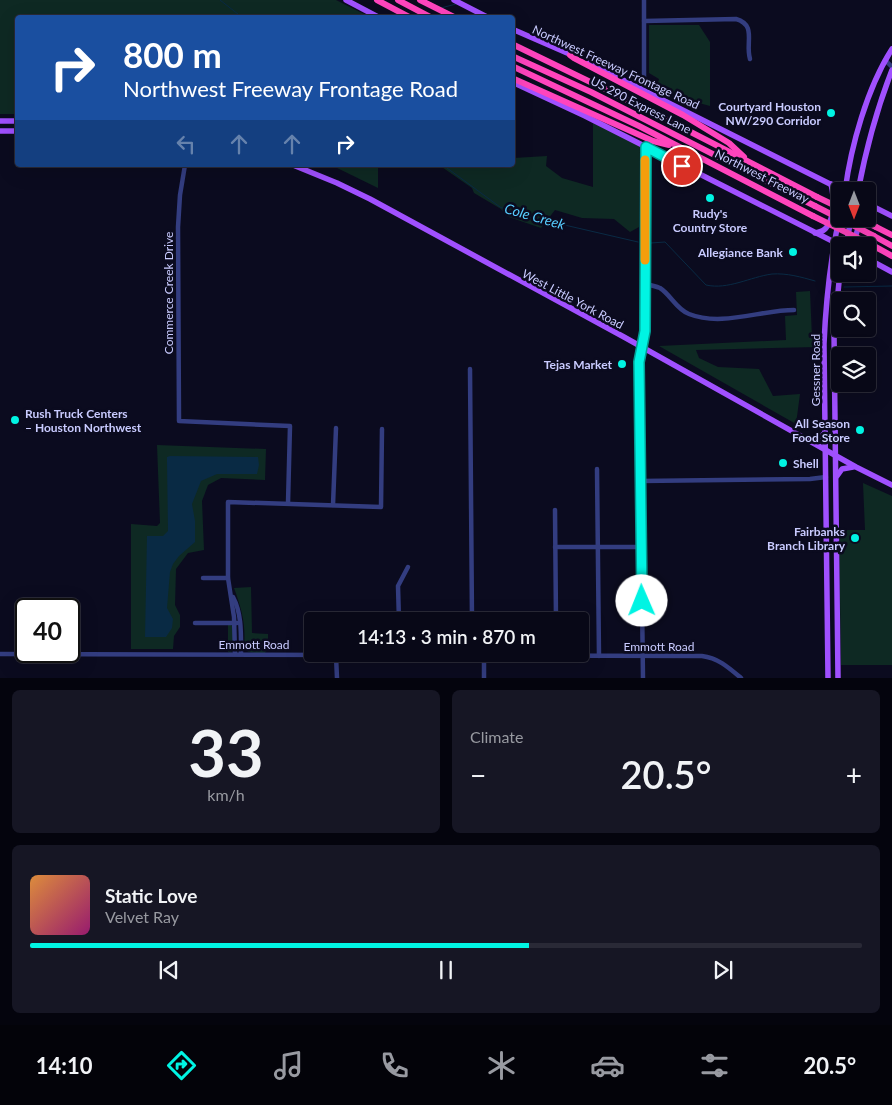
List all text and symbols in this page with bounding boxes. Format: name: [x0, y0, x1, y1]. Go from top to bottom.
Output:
street label: Northwest Freeway Frontage Road: [530, 22, 702, 112]
text: 800 m: [123, 33, 222, 75]
icon: right: [40, 35, 105, 100]
street label: US 290 Express Lane: [588, 73, 694, 137]
text: Northwest Freeway Frontage Road: [123, 75, 458, 102]
place label: Courtyard Houston NW/290 Corridor: [718, 99, 822, 128]
marker: Courtyard Houston NW/290 Corridor: [825, 107, 837, 119]
icon: left: [172, 130, 200, 158]
icon: ahead: [225, 130, 253, 158]
icon: ahead: [278, 130, 306, 158]
icon: right: [331, 130, 359, 158]
pin: [661, 145, 703, 187]
street label: Northwest Freeway: [712, 146, 812, 207]
icon: arrive: [668, 152, 696, 180]
north arrow: [831, 182, 876, 228]
map controls: [831, 182, 876, 392]
marker: Rudy's Country Store: [704, 192, 716, 204]
water label: Cole Creek: [503, 199, 568, 233]
place label: Rudy's Country Store: [673, 206, 748, 235]
street label: Commerce Creek Drive: [161, 232, 176, 354]
button: sound: [831, 237, 876, 282]
place label: Allegiance Bank: [697, 245, 784, 260]
marker: Allegiance Bank: [787, 246, 799, 258]
street label: West Little York Road: [520, 266, 626, 332]
button: search: [831, 292, 876, 337]
street label: Gessner Road: [808, 334, 823, 406]
button: layers: [831, 347, 876, 392]
place label: Tejas Market: [544, 357, 613, 372]
marker: Tejas Market: [616, 358, 628, 370]
place label: Rush Truck Centers – Houston Northwest: [25, 406, 142, 435]
marker: Rush Truck Centers – Houston Northwest: [9, 414, 21, 426]
place label: All Season Food Store: [792, 416, 851, 445]
marker: All Season Food Store: [854, 424, 866, 436]
place label: Shell: [793, 456, 819, 471]
marker: Shell: [777, 457, 789, 469]
place label: Fairbanks Branch Library: [767, 524, 846, 553]
marker: Fairbanks Branch Library: [849, 532, 861, 544]
position arrow: [615, 574, 667, 626]
speed limit sign: 40: [15, 598, 80, 663]
text: 14:13 · 3 min · 870 m: [357, 625, 536, 648]
street label: Emmott Road: [218, 637, 290, 652]
street label: Emmott Road: [623, 639, 695, 654]
text: 33: [188, 713, 264, 791]
text: Climate: [470, 727, 523, 746]
text: 20.5°: [621, 751, 711, 797]
text: −: [470, 758, 486, 792]
text: +: [846, 758, 862, 792]
text: km/h: [207, 785, 245, 804]
text: Static Love: [105, 884, 197, 907]
text: Velvet Ray: [105, 907, 179, 926]
icon: previous: [155, 956, 183, 984]
icon: pause: [432, 956, 460, 984]
icon: next: [709, 956, 737, 984]
icon: directions: [164, 1048, 199, 1083]
icon: music: [271, 1048, 306, 1083]
icon: phone: [377, 1048, 412, 1083]
icon: climate: [484, 1048, 519, 1083]
icon: car: [590, 1048, 625, 1083]
icon: filters: [697, 1048, 732, 1083]
text: 14:10: [36, 1052, 93, 1079]
text: 20.5°: [804, 1052, 856, 1079]

